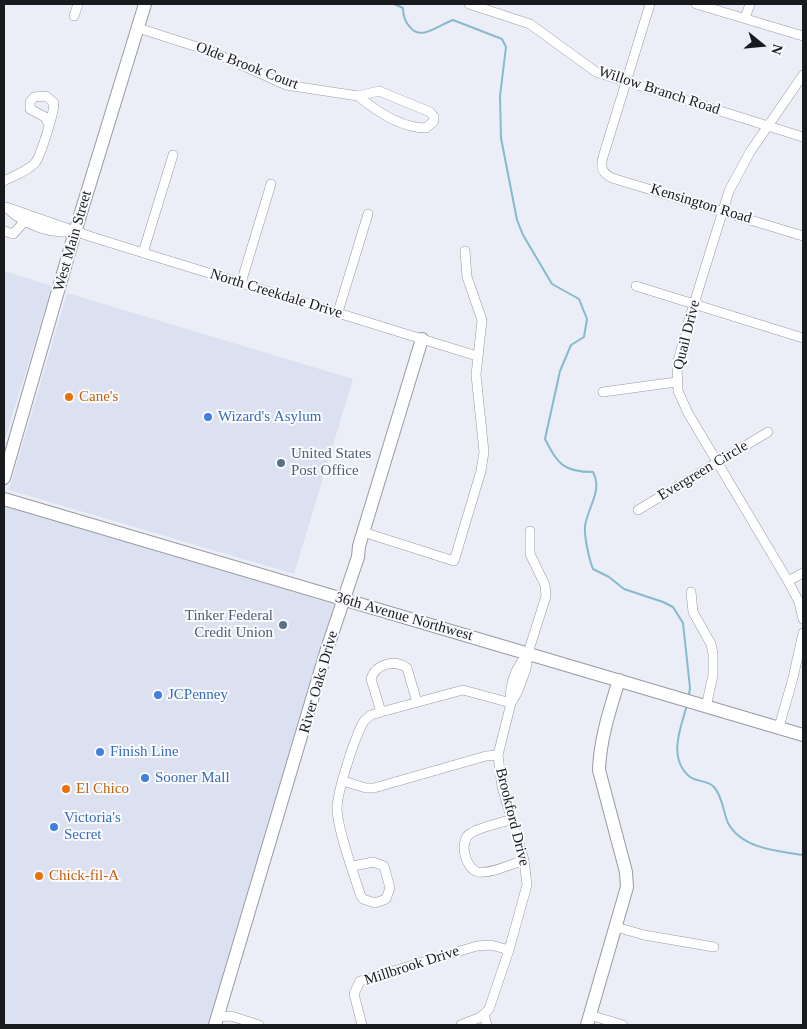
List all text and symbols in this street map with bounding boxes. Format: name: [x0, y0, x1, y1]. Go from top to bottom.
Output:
north arrow: [737, 20, 787, 70]
street label: Olde Brook Court: [193, 38, 301, 94]
text: N: [768, 42, 785, 57]
street label: Willow Branch Road: [596, 63, 722, 119]
street label: Kensington Road: [648, 180, 754, 228]
street label: West Main Street: [50, 189, 96, 293]
street label: North Creekdale Drive: [208, 265, 344, 323]
street label: Quail Drive: [670, 298, 704, 372]
place label: Cane's: [79, 388, 118, 406]
marker: Cane's: [63, 391, 75, 403]
place label: Wizard's Asylum: [218, 408, 321, 426]
marker: Wizard's Asylum: [202, 411, 214, 423]
street label: Evergreen Circle: [655, 437, 751, 505]
place label: United States Post Office: [291, 445, 371, 480]
marker: United States Post Office: [275, 457, 287, 469]
street label: 36th Avenue Northwest: [333, 589, 475, 645]
place label: Tinker Federal Credit Union: [185, 607, 273, 642]
marker: Tinker Federal Credit Union: [277, 619, 289, 631]
street label: River Oaks Drive: [296, 629, 342, 735]
place label: JCPenney: [168, 686, 228, 704]
marker: JCPenney: [152, 689, 164, 701]
place label: Finish Line: [110, 743, 179, 761]
marker: Finish Line: [94, 746, 106, 758]
street label: Brookford Drive: [491, 766, 533, 868]
place label: Sooner Mall: [155, 769, 230, 787]
marker: Sooner Mall: [139, 772, 151, 784]
place label: El Chico: [76, 780, 129, 798]
marker: El Chico: [60, 783, 72, 795]
place label: Victoria's Secret: [64, 809, 121, 844]
marker: Victoria's Secret: [48, 821, 60, 833]
place label: Chick-fil-A: [49, 867, 119, 885]
marker: Chick-fil-A: [33, 870, 45, 882]
street label: Millbrook Drive: [362, 942, 462, 990]

